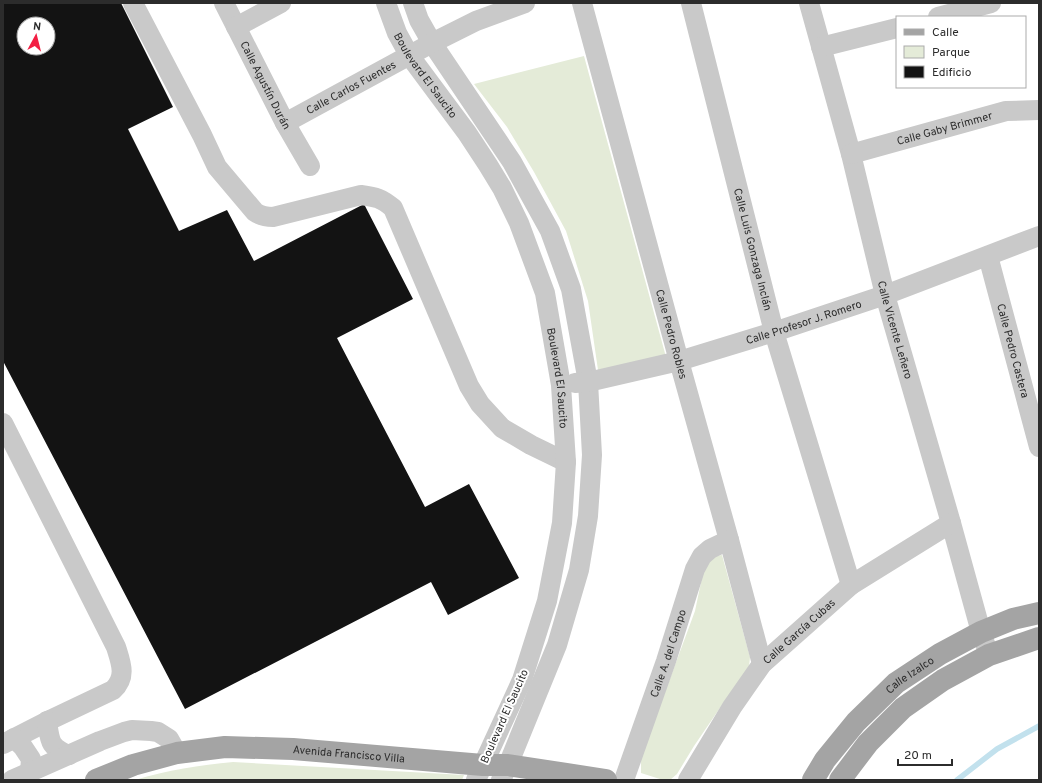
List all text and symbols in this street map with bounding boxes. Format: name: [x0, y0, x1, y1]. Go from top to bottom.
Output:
north arrow: [16, 16, 56, 56]
legend: [896, 16, 1026, 88]
text: N: [32, 20, 42, 34]
text: Calle: [932, 25, 959, 41]
street label: Boulevard El Saucito: [390, 30, 460, 121]
street label: Calle Agustín Durán: [236, 39, 293, 132]
text: Parque: [932, 45, 970, 61]
street label: Calle Carlos Fuentes: [304, 58, 399, 118]
text: Edificio: [932, 65, 972, 81]
street label: Calle Gaby Brimmer: [895, 109, 995, 149]
street label: Calle Luis Gonzaga Inclán: [730, 187, 774, 312]
street label: Calle Vicente Leñero: [874, 279, 915, 381]
street label: Calle Pedro Robles: [652, 288, 690, 381]
street label: Calle Profesor J. Romero: [744, 297, 864, 348]
street label: Calle Pedro Castera: [993, 302, 1032, 400]
street label: Boulevard El Saucito: [543, 327, 570, 429]
street label: Calle García Cubas: [760, 596, 839, 668]
street label: Calle A. del Campo: [648, 608, 690, 700]
street label: Calle Izalco: [883, 654, 937, 697]
street label: Boulevard El Saucito: [478, 667, 532, 766]
scale bar: [898, 741, 952, 767]
street label: Avenida Francisco Villa: [292, 743, 406, 766]
text: 20 m: [904, 748, 932, 764]

